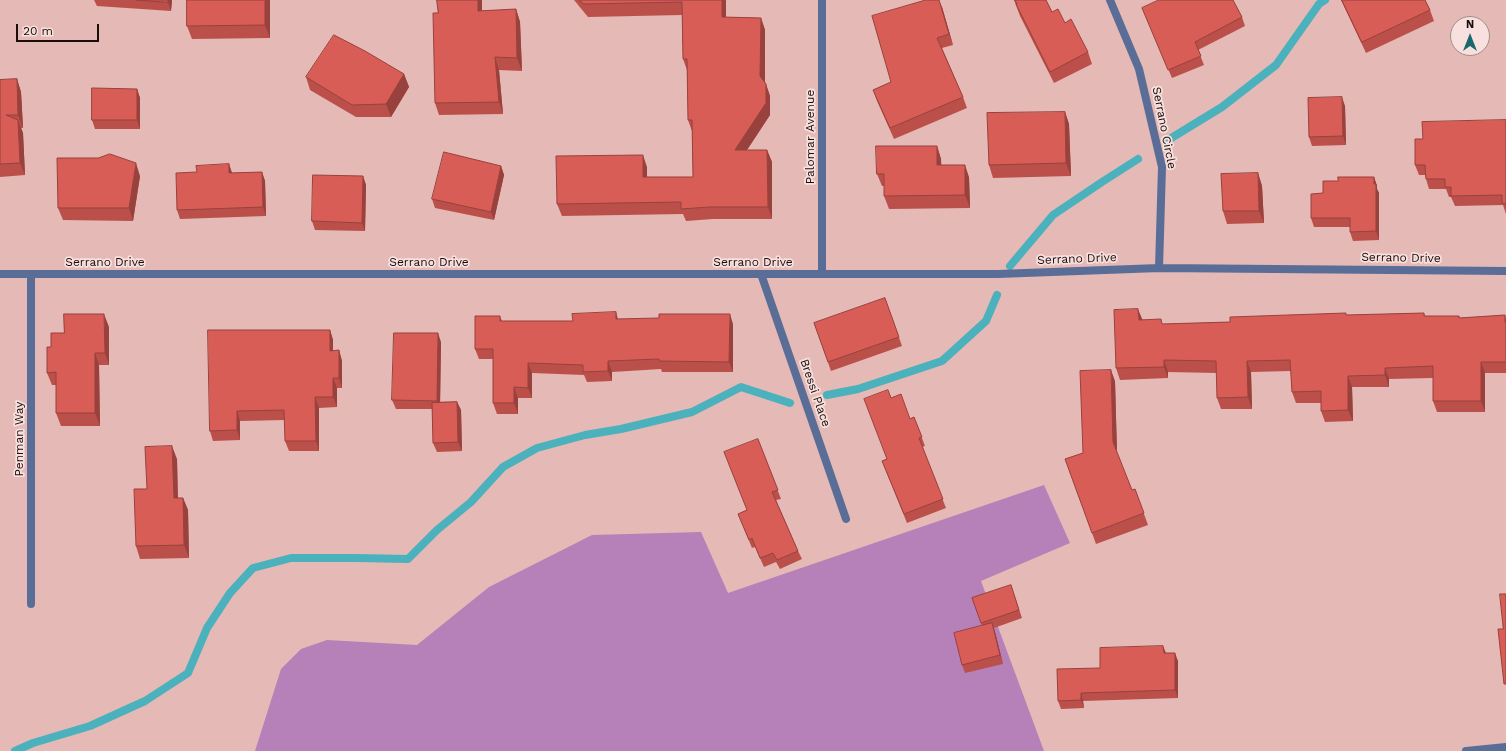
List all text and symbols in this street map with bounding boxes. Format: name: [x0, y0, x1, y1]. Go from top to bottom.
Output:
scale bar: [18, 16, 101, 42]
north arrow: [1450, 16, 1490, 56]
text: N: [1466, 18, 1474, 31]
text: 20 m: [23, 24, 53, 38]
street label: Serrano Circle: [1149, 86, 1179, 170]
street label: Palomar Avenue: [803, 90, 817, 184]
street label: Serrano Drive: [1037, 250, 1117, 268]
street label: Serrano Drive: [1361, 250, 1441, 266]
street label: Serrano Drive: [65, 255, 145, 269]
street label: Serrano Drive: [389, 255, 469, 269]
street label: Serrano Drive: [713, 255, 793, 269]
street label: Bressi Place: [797, 357, 833, 429]
street label: Penman Way: [12, 402, 26, 476]

